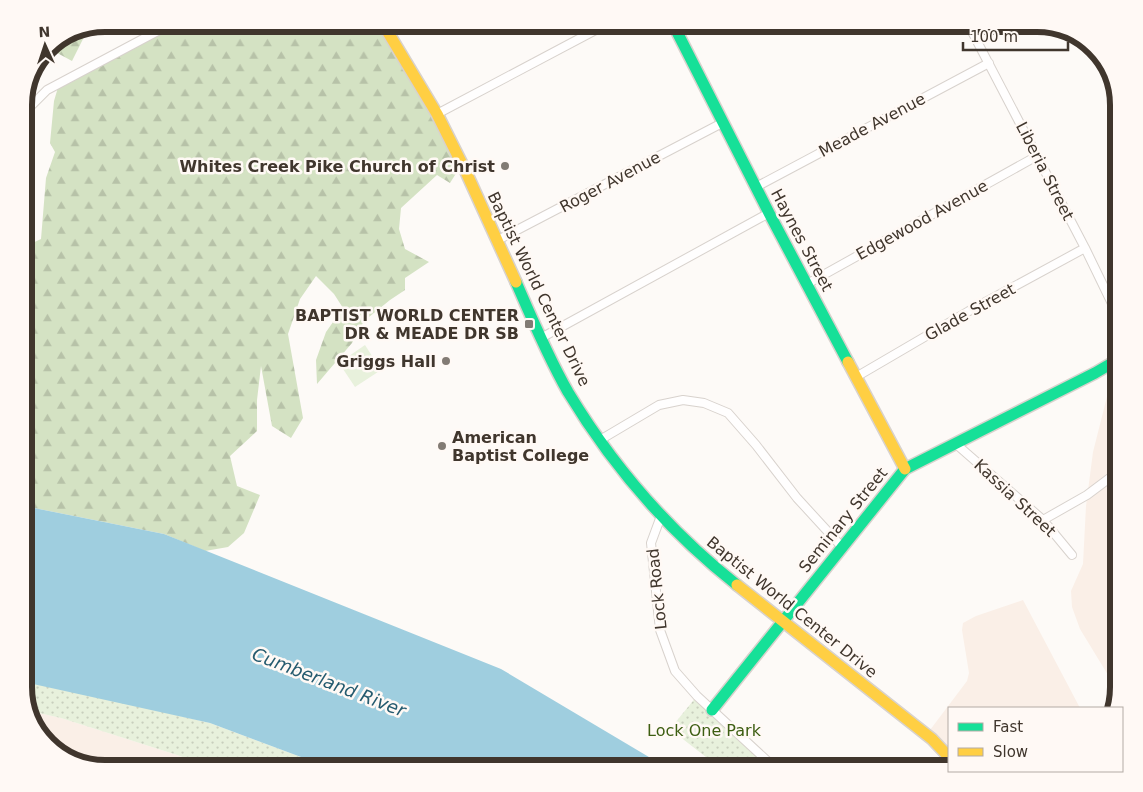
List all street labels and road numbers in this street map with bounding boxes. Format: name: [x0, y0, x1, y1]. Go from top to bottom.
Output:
street label: Meade Avenue: [815, 89, 929, 161]
street label: Liberia Street: [1012, 119, 1078, 223]
street label: Roger Avenue: [556, 147, 664, 217]
street label: Edgewood Avenue: [853, 176, 991, 264]
street label: Haynes Street: [767, 186, 837, 294]
street label: Baptist World Center Drive: [484, 189, 594, 389]
street label: Glade Street: [922, 279, 1018, 345]
street label: Kassia Street: [970, 455, 1060, 541]
street label: Seminary Street: [795, 464, 891, 576]
street label: Baptist World Center Drive: [703, 532, 881, 682]
street label: Lock Road: [643, 547, 671, 631]

